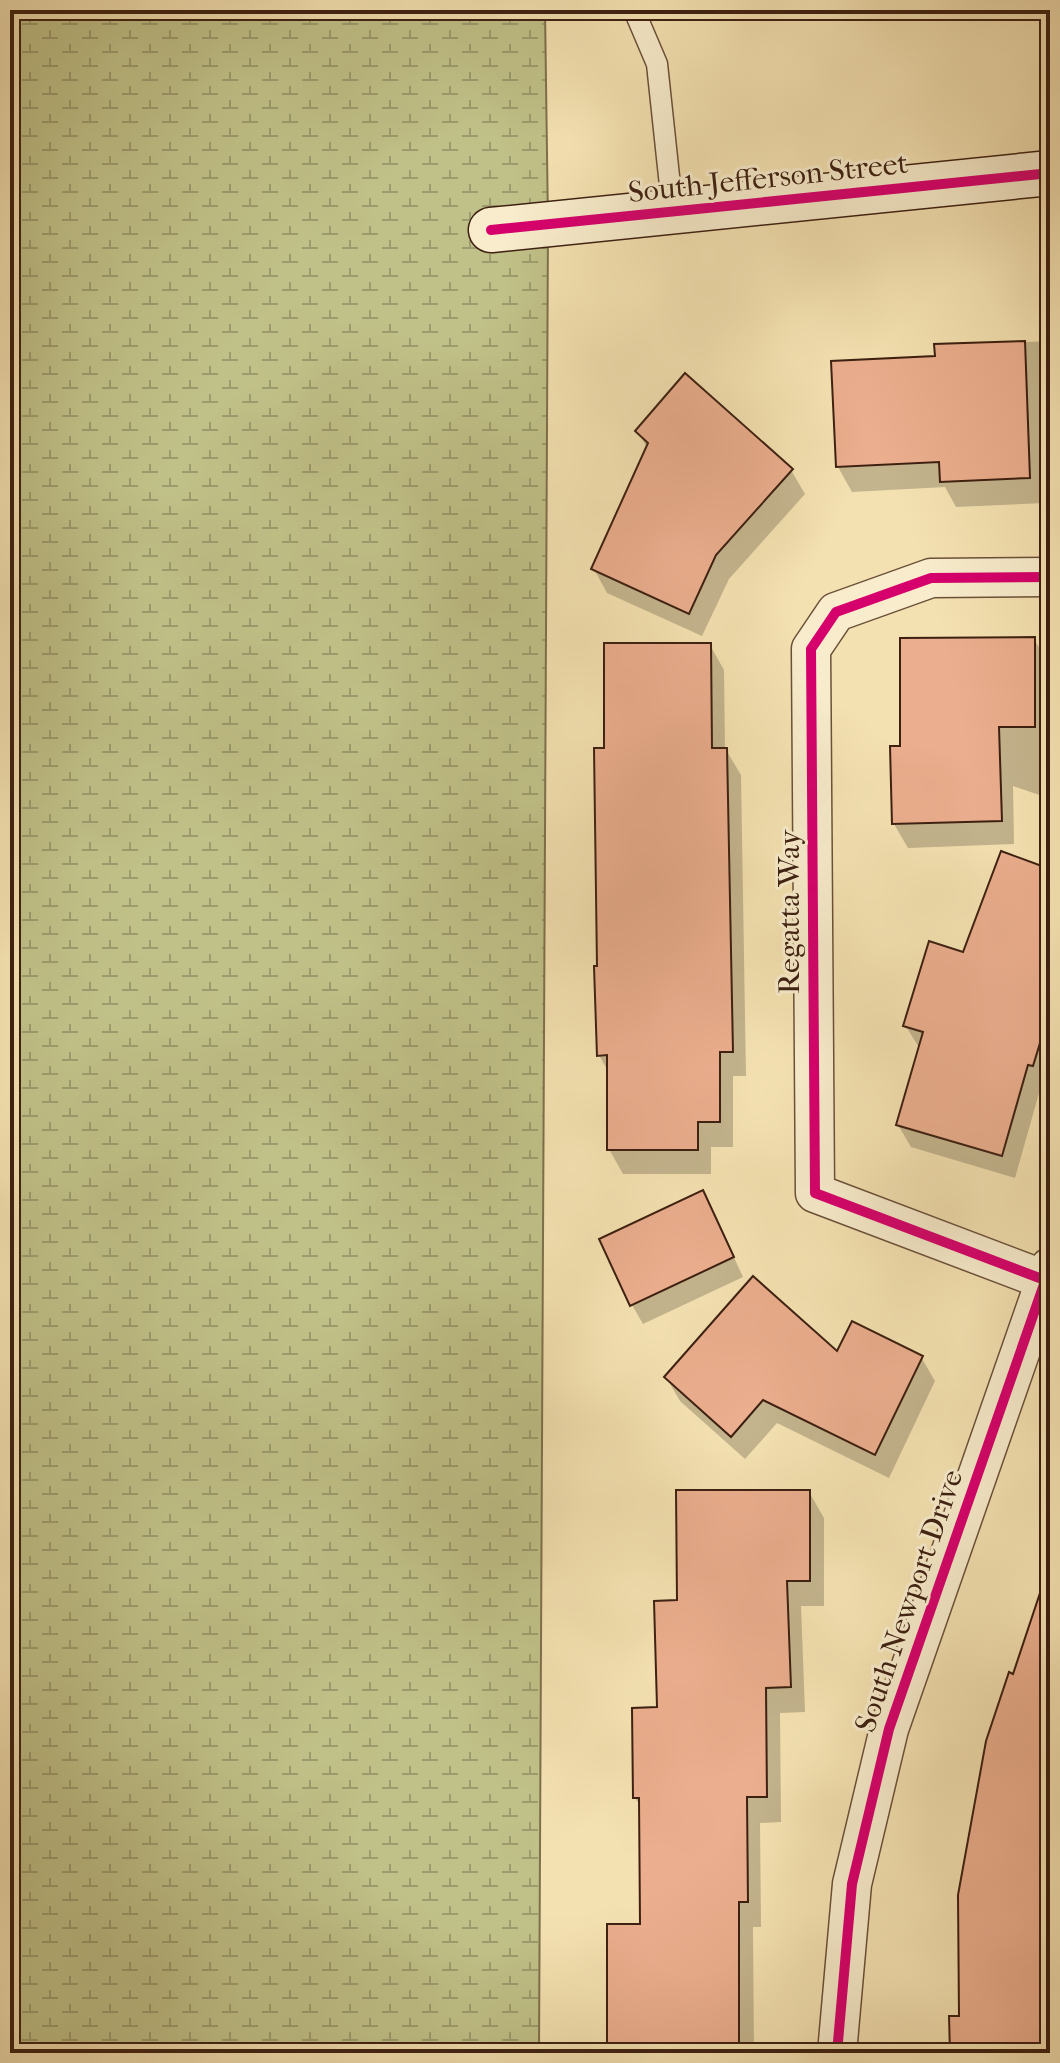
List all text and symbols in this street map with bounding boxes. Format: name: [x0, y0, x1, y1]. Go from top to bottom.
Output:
street label: South Jefferson Street: [626, 146, 910, 210]
street label: Regatta Way: [772, 829, 807, 994]
street label: South Newport Drive: [848, 1465, 970, 1737]

